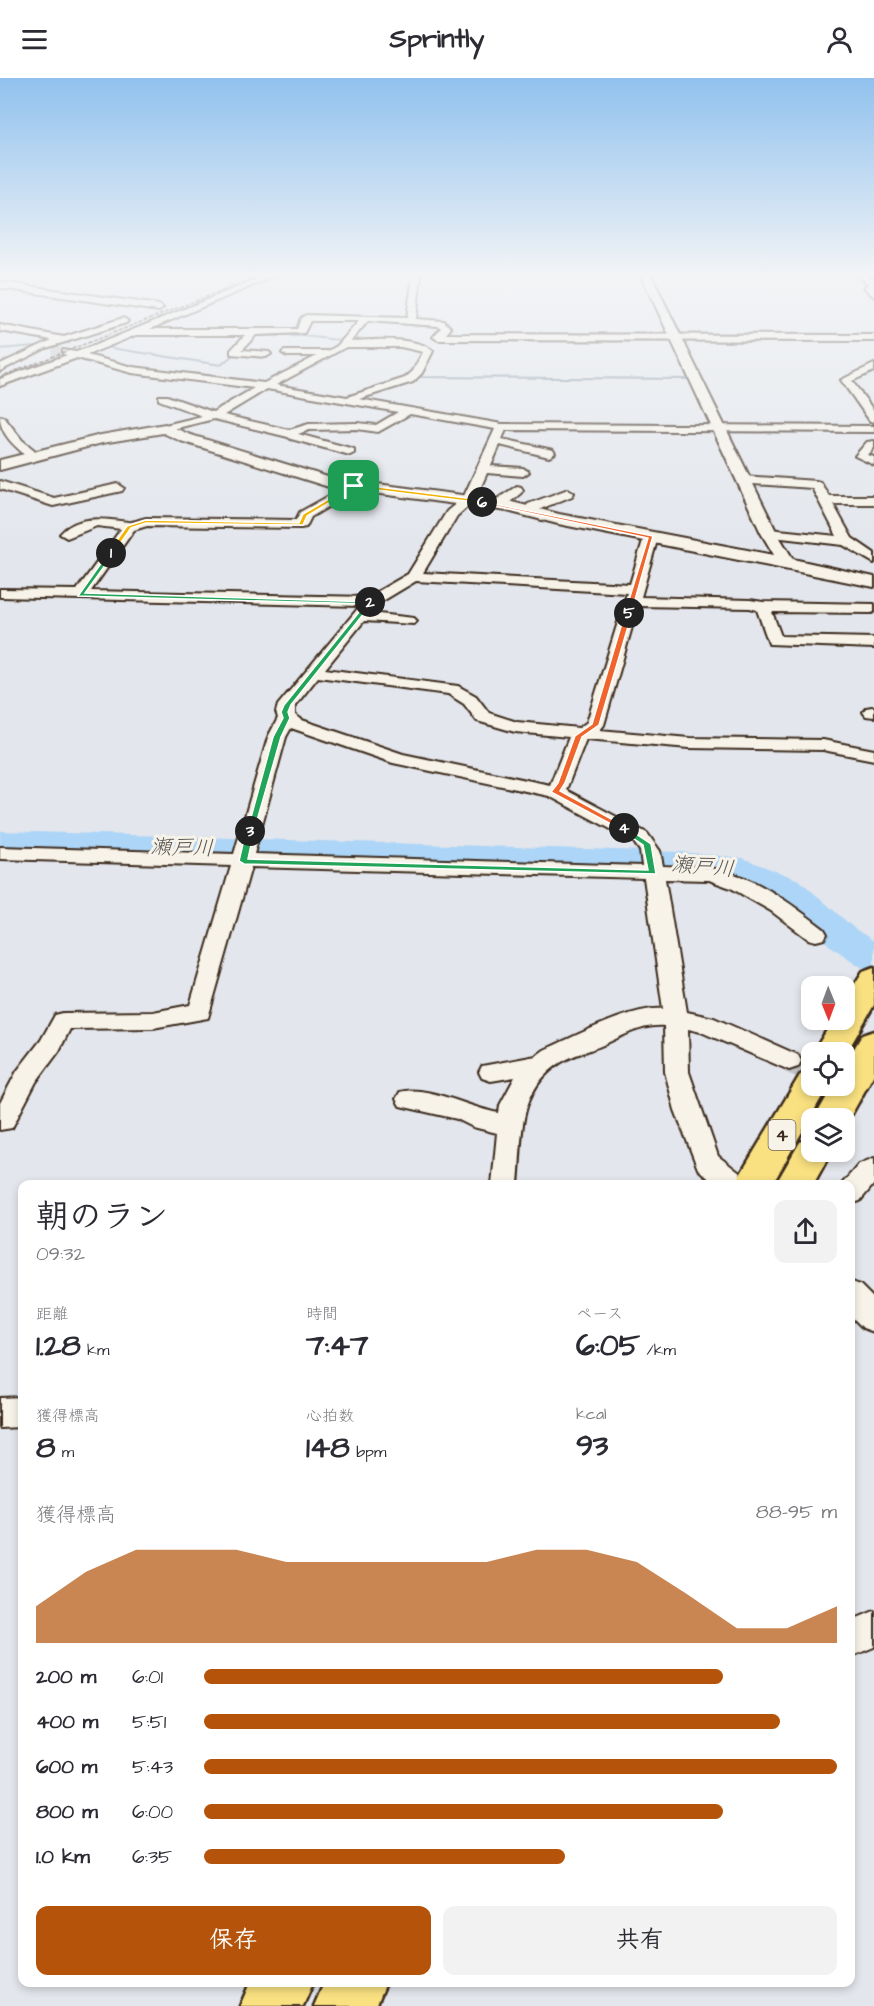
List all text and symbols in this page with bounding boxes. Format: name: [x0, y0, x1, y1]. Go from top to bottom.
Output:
text: Sprintly: [390, 20, 484, 58]
icon: menu: [18, 23, 51, 56]
icon: person: [823, 23, 856, 56]
pin: [328, 460, 379, 511]
icon: arrive: [337, 469, 370, 502]
pin: 6: [467, 487, 497, 517]
text: 6: [477, 491, 487, 513]
pin: 1: [96, 538, 126, 568]
text: 1: [110, 542, 112, 564]
pin: 2: [355, 587, 385, 617]
text: 2: [365, 591, 375, 613]
pin: 5: [614, 598, 644, 628]
text: 5: [623, 602, 635, 624]
pin: 4: [609, 813, 639, 843]
pin: 3: [235, 816, 265, 846]
text: 4: [619, 817, 629, 839]
text: 3: [246, 820, 254, 842]
water label: 瀬戸川: [150, 832, 214, 863]
water label: 瀬戸川: [670, 849, 736, 884]
north arrow: [801, 976, 855, 1030]
map controls: [801, 976, 855, 1162]
button: locate: [801, 1042, 855, 1096]
button: layers: [801, 1108, 855, 1162]
road number: 4: [768, 1120, 796, 1150]
text: 朝のラン: [36, 1194, 168, 1240]
button: share: [774, 1200, 837, 1263]
text: 09:32: [36, 1240, 85, 1268]
text: 距離: [36, 1303, 68, 1325]
text: 時間: [306, 1303, 338, 1325]
text: ペース: [576, 1303, 623, 1325]
text: 1.28: [36, 1325, 81, 1367]
text: 7:47: [306, 1325, 368, 1367]
text: 6:05: [576, 1325, 640, 1367]
text: km: [81, 1339, 109, 1361]
text: /km: [640, 1339, 676, 1361]
text: kcal: [576, 1403, 607, 1425]
text: 獲得標高: [36, 1405, 100, 1427]
text: 心拍数: [306, 1405, 354, 1427]
text: 93: [576, 1425, 608, 1467]
text: 8: [36, 1427, 55, 1469]
text: 148: [306, 1427, 350, 1469]
text: m: [55, 1441, 74, 1463]
text: bpm: [350, 1441, 386, 1463]
text: 88–95 m: [756, 1498, 837, 1526]
text: 獲得標高: [36, 1501, 116, 1529]
text: 200 m: [36, 1663, 96, 1691]
text: 6:01: [132, 1663, 163, 1691]
text: 400 m: [36, 1708, 98, 1736]
text: 5:51: [132, 1708, 166, 1736]
text: 600 m: [36, 1753, 97, 1781]
text: 5:43: [132, 1753, 173, 1781]
text: 800 m: [36, 1798, 98, 1826]
text: 6:00: [132, 1798, 173, 1826]
text: 1.0 km: [36, 1843, 90, 1871]
text: 6:35: [132, 1843, 172, 1871]
button: 保存: [36, 1906, 431, 1975]
button: 共有: [443, 1906, 837, 1975]

